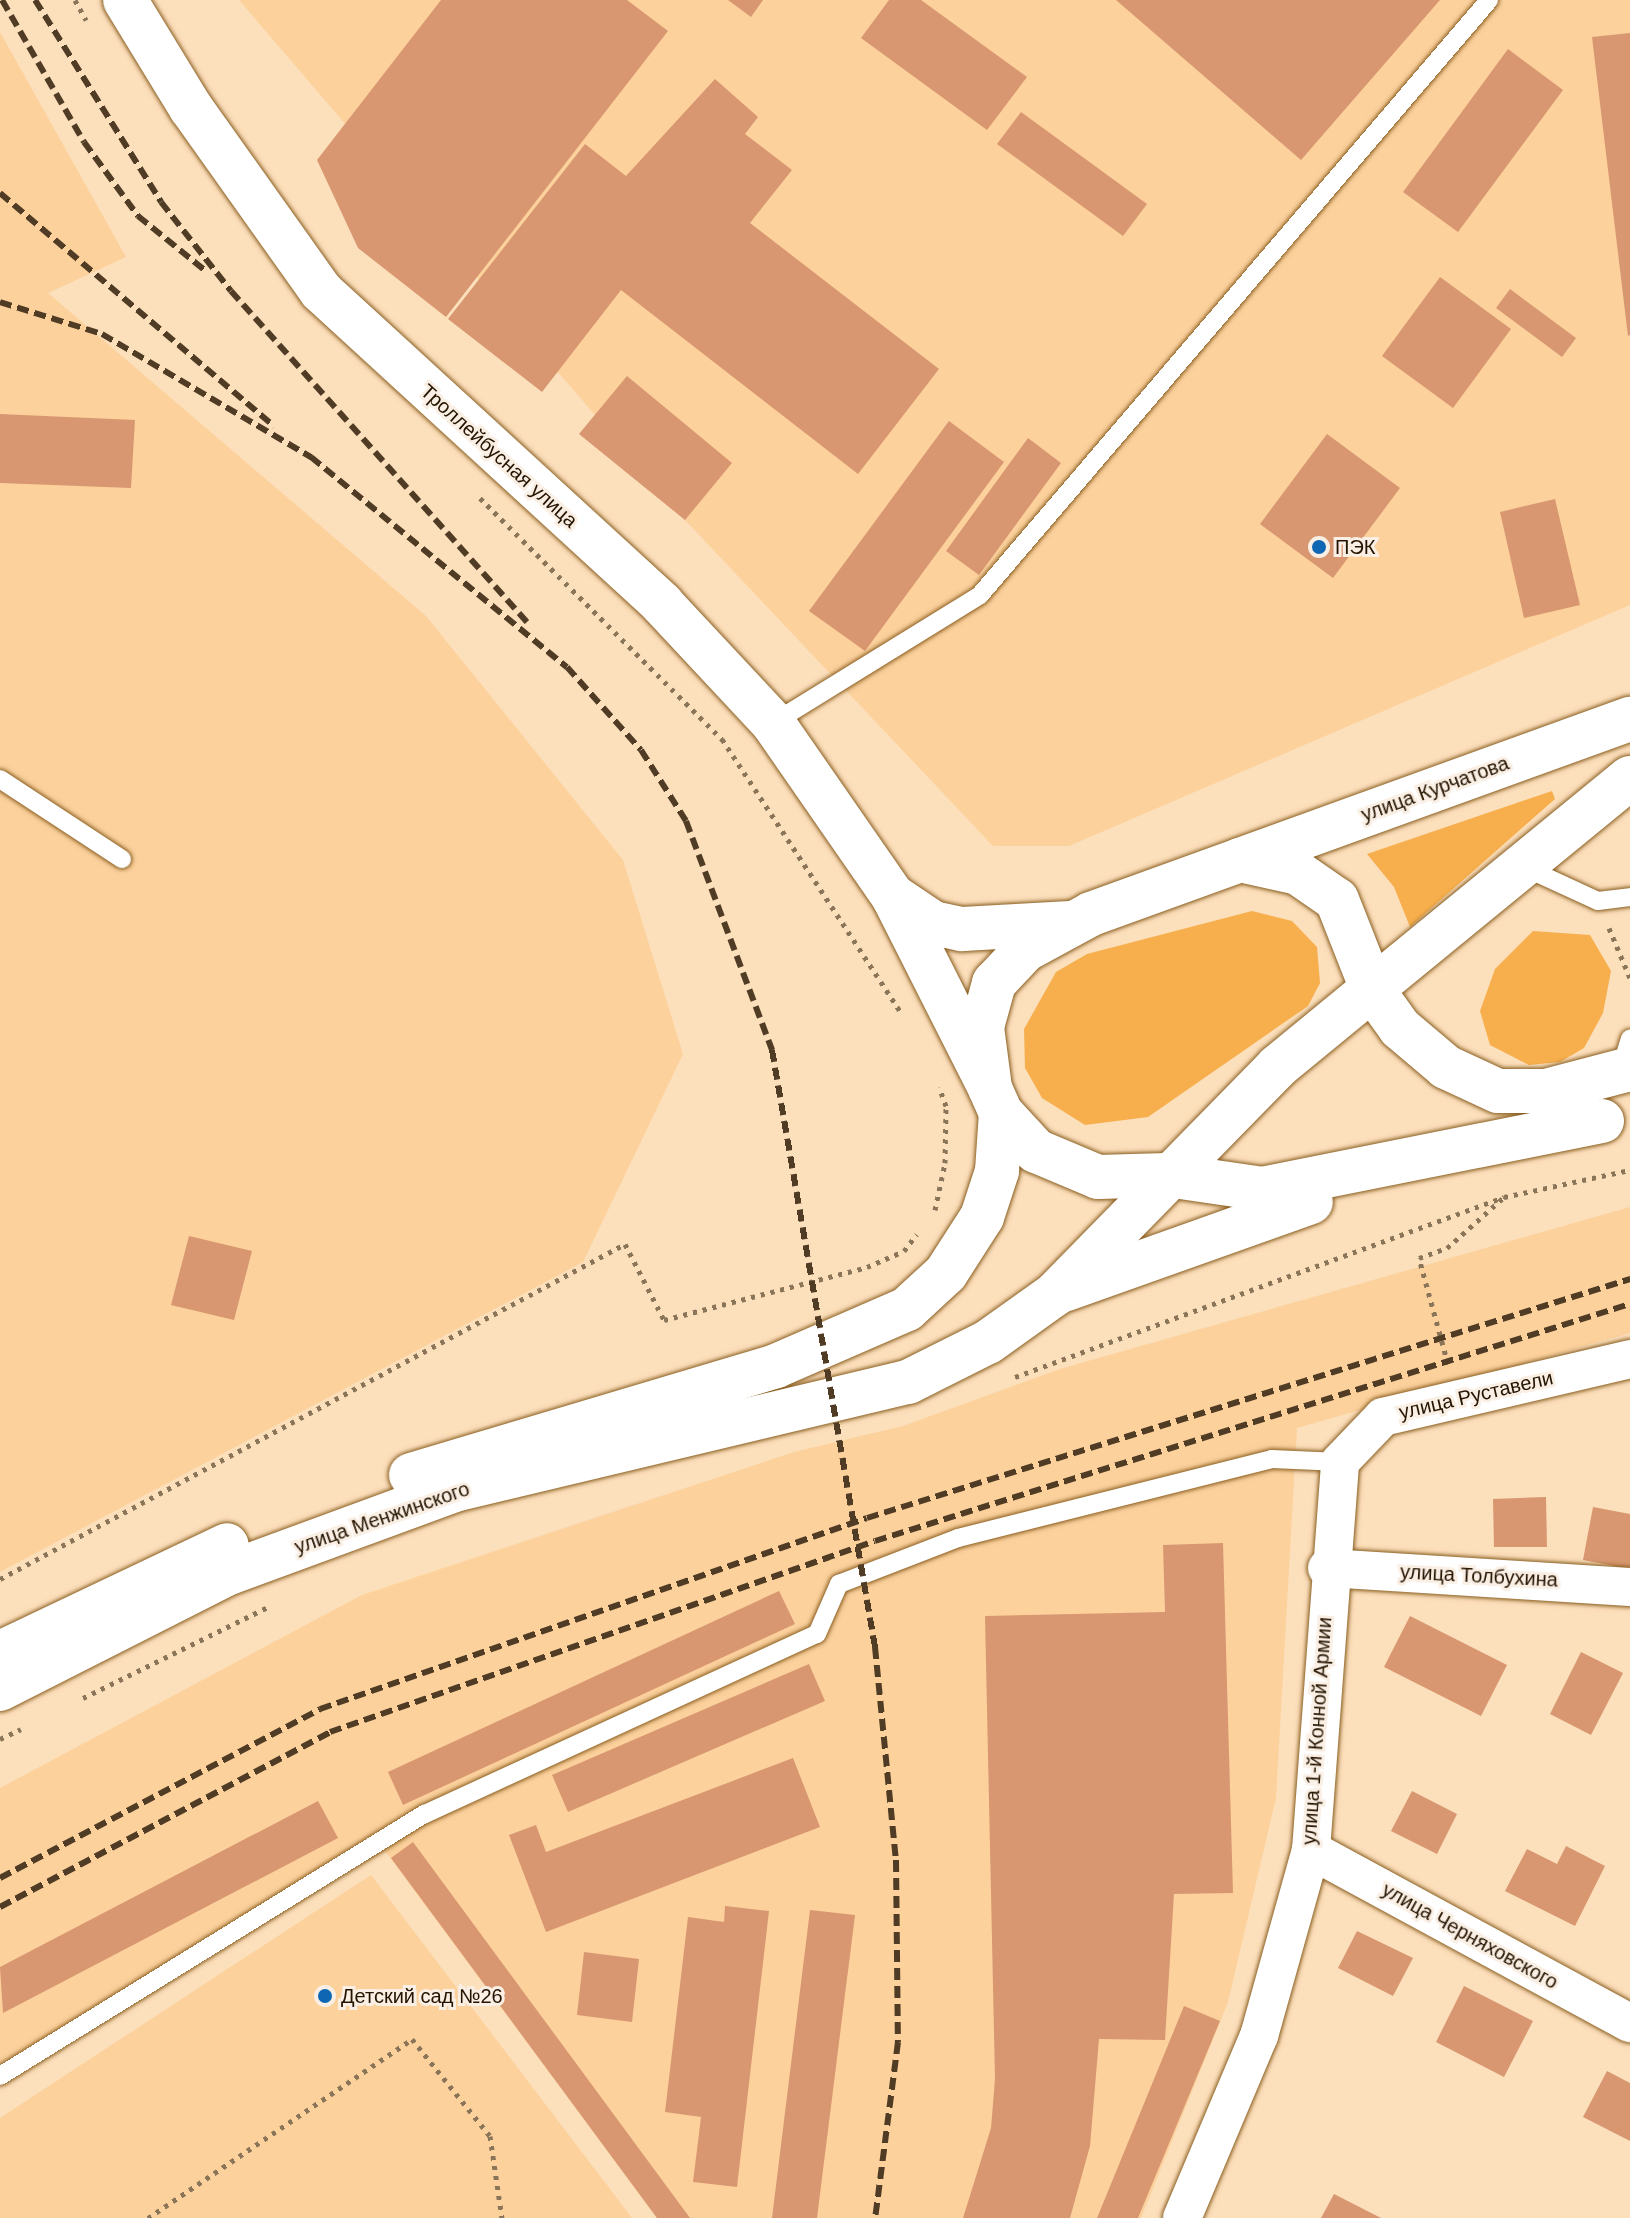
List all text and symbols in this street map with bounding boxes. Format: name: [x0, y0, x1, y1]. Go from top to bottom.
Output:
street label: Троллейбусная улица: [416, 379, 582, 533]
place label: ПЭК: [1335, 535, 1375, 559]
marker: ПЭК: [1310, 538, 1328, 556]
street label: улица Курчатова: [1358, 751, 1512, 827]
street label: улица Руставели: [1397, 1366, 1555, 1424]
street label: улица Менжинского: [291, 1477, 473, 1559]
street label: улица Толбухина: [1400, 1560, 1558, 1592]
street label: улица 1-й Конной Армии: [1297, 1616, 1337, 1846]
street label: улица Черняховского: [1378, 1878, 1562, 1994]
place label: Детский сад №26: [341, 1984, 503, 2008]
marker: Детский сад №26: [316, 1987, 334, 2005]

